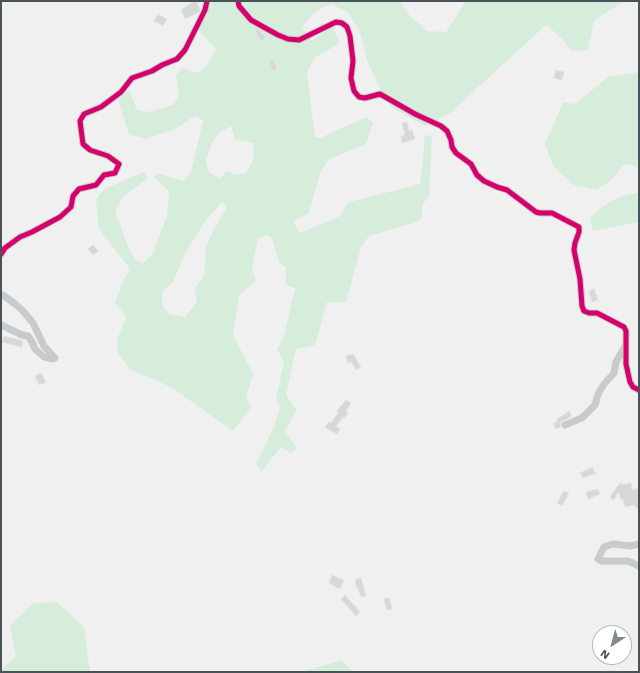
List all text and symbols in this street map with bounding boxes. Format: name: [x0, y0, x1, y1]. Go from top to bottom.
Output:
north arrow: [592, 625, 632, 665]
text: N: [598, 647, 612, 662]

